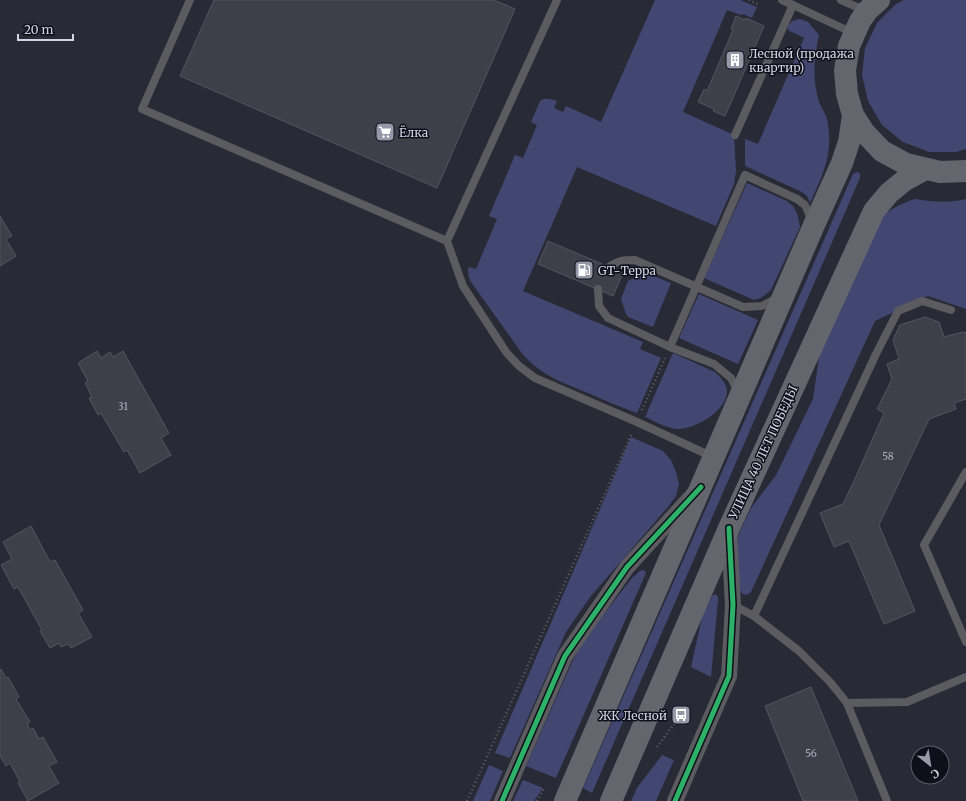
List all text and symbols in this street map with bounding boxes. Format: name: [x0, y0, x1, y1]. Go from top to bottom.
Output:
scale bar: [18, 16, 73, 42]
text: 20 m: [24, 22, 53, 37]
place label: Лесной (продажа квартир): [749, 46, 854, 75]
building icon: Лесной (продажа квартир): [724, 49, 746, 71]
supermarket icon: Ёлка: [374, 121, 396, 143]
place label: Ёлка: [399, 125, 429, 140]
fuel station icon: GT-Терра: [573, 259, 595, 281]
place label: GT-Терра: [598, 263, 657, 278]
street label: УЛИЦА 40 ЛЕТ ПОБЕДЫ: [725, 383, 801, 522]
house number: 31: [118, 400, 128, 413]
house number: 58: [882, 450, 894, 463]
bus stop icon: ЖК Лесной: [670, 704, 692, 726]
place label: ЖК Лесной: [599, 708, 667, 723]
north arrow: [910, 745, 950, 785]
house number: 56: [805, 747, 817, 760]
text: С: [928, 766, 942, 782]

